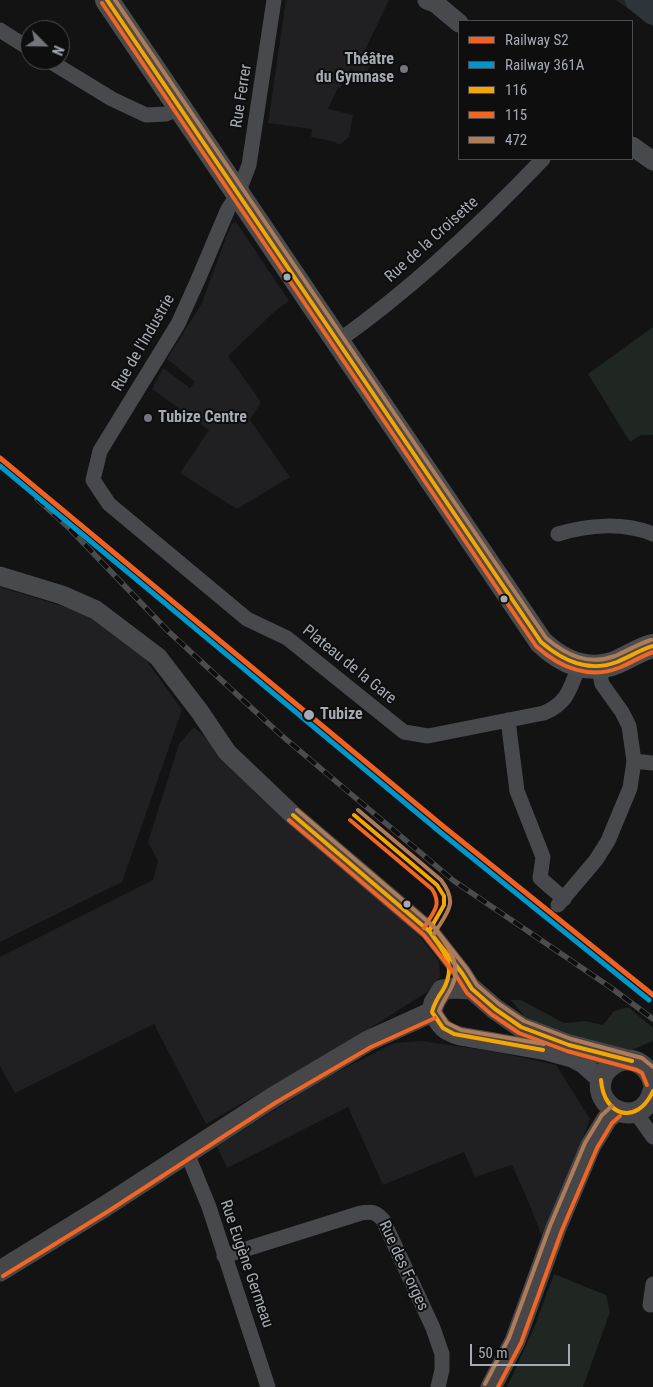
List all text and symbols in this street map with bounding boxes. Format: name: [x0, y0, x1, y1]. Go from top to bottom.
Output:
north arrow: [20, 20, 70, 70]
legend: [458, 20, 633, 160]
text: Railway S2: [505, 31, 569, 49]
text: N: [49, 43, 67, 58]
place label: Théâtre du Gymnase: [316, 50, 394, 88]
text: Railway 361A: [505, 56, 584, 74]
street label: Rue Ferrer: [227, 63, 257, 129]
marker: Théâtre du Gymnase: [398, 63, 410, 75]
text: 116: [505, 81, 527, 99]
text: 115: [505, 106, 527, 124]
text: 472: [505, 131, 527, 149]
street label: Rue de la Croisette: [381, 193, 483, 287]
unlabelled marker: [282, 272, 292, 282]
street label: Rue de l'Industrie: [109, 291, 179, 395]
place label: Tubize Centre: [158, 408, 247, 428]
marker: Tubize Centre: [142, 412, 154, 424]
unlabelled marker: [499, 594, 509, 604]
street label: Plateau de la Gare: [298, 621, 400, 709]
place label: Tubize: [320, 705, 363, 725]
marker: Tubize: [302, 708, 316, 722]
unlabelled marker: [402, 899, 412, 909]
street label: Rue Eugène Germeau: [215, 1198, 277, 1330]
street label: Rue des Forges: [374, 1218, 432, 1314]
scale bar: [473, 1334, 573, 1366]
text: 50 m: [478, 1344, 508, 1362]

